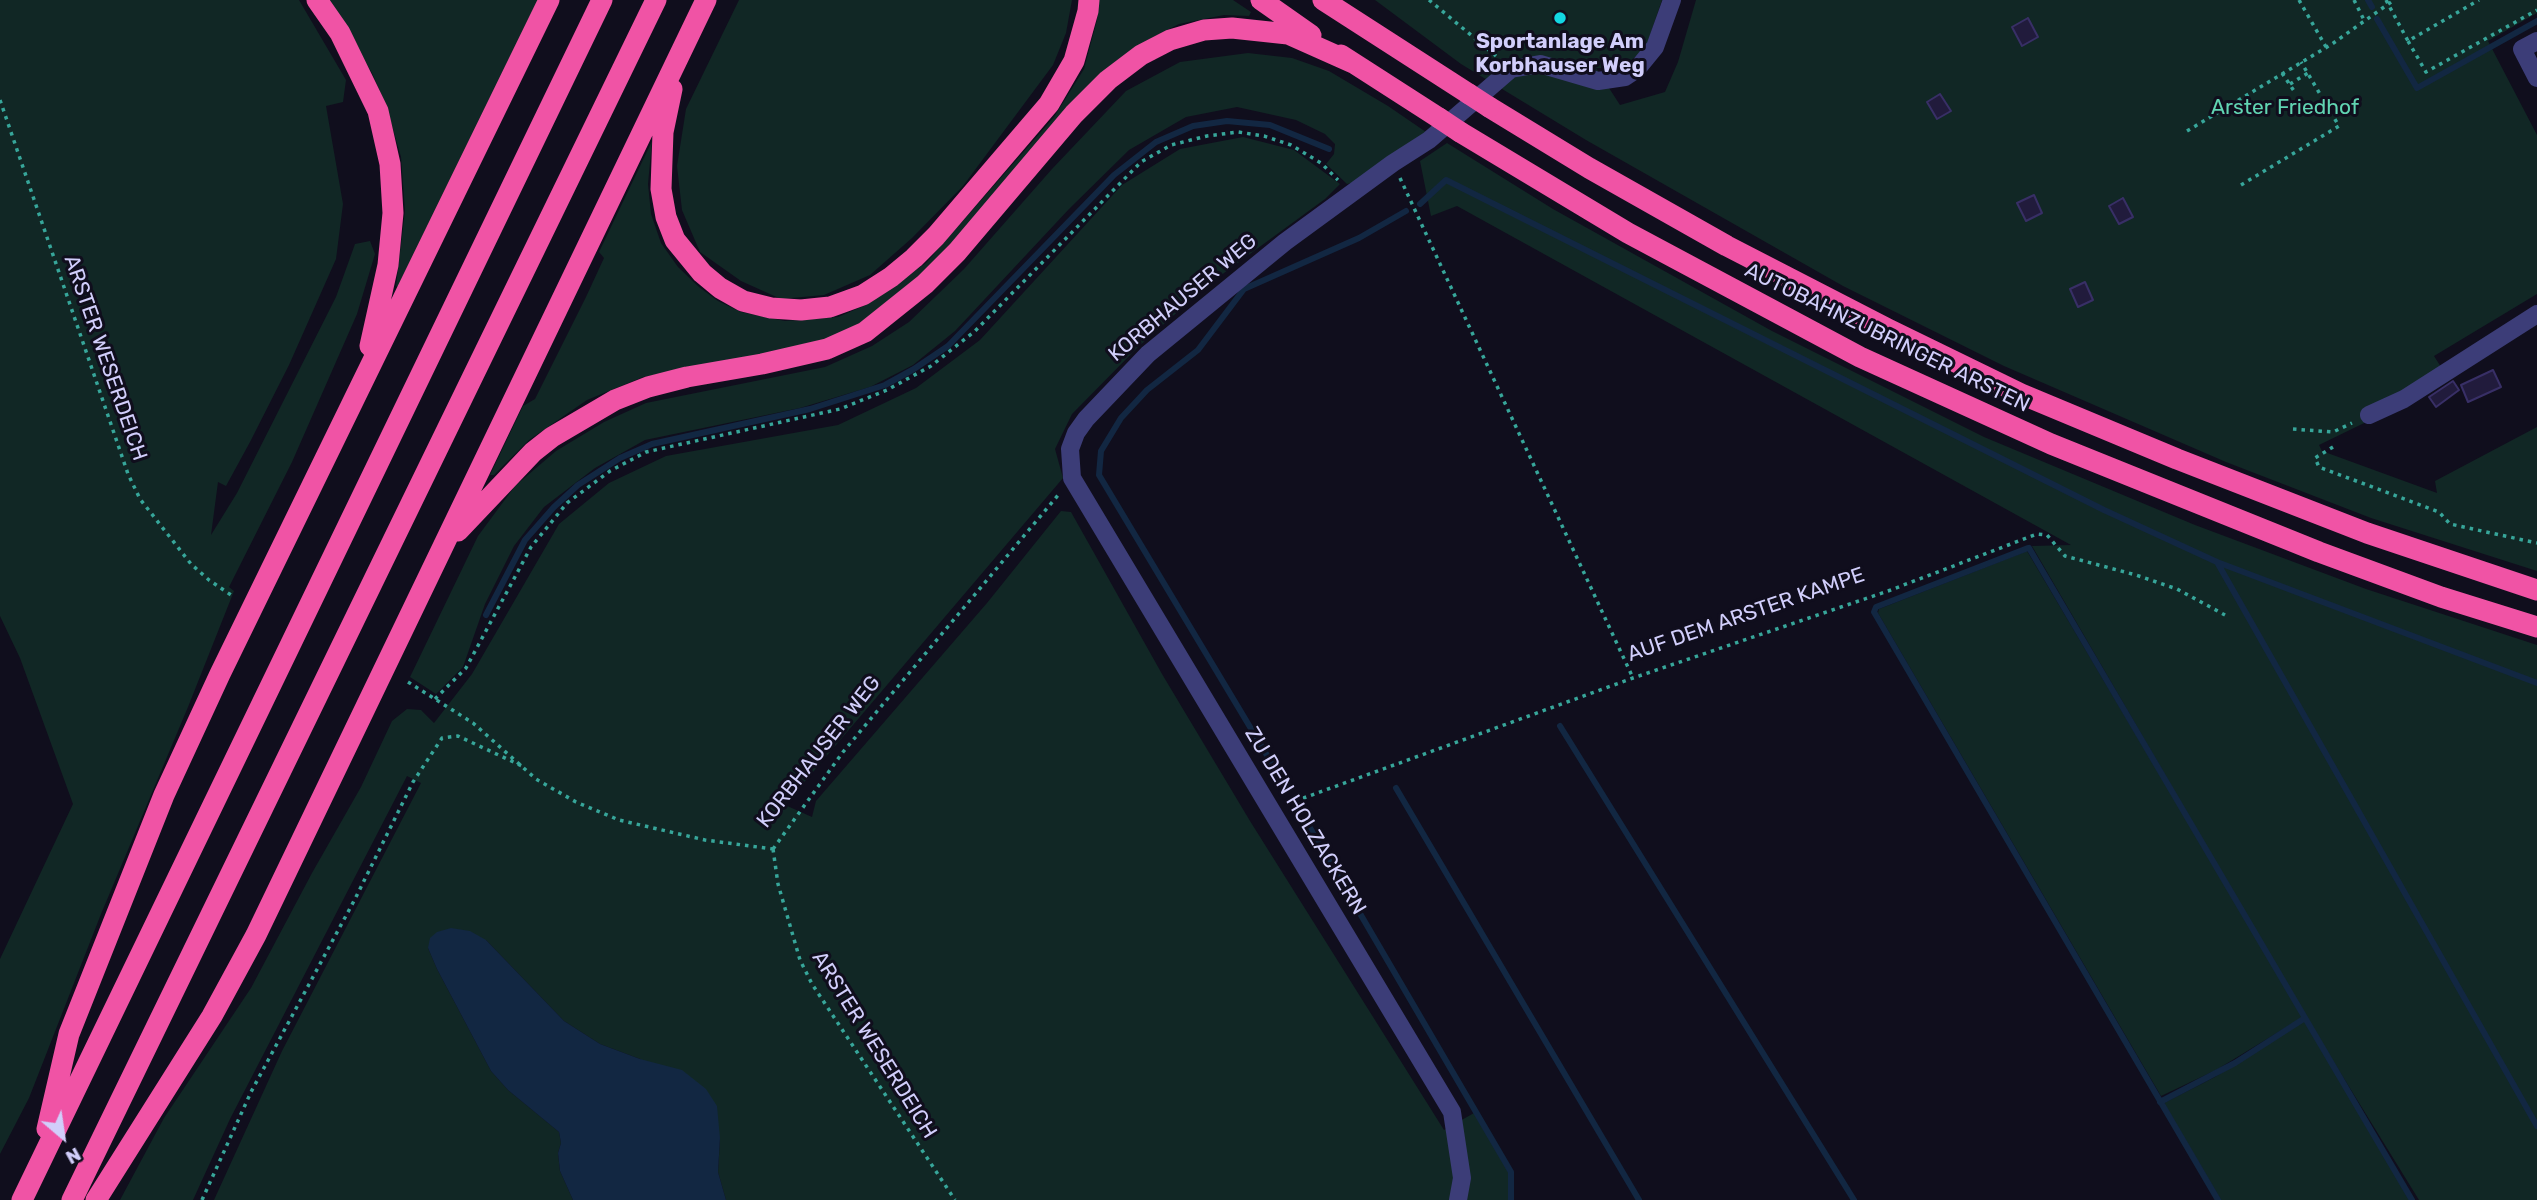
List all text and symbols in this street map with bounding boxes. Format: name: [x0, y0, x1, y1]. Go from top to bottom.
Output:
marker: Sportanlage Am Korbhauser Weg: [1552, 10, 1568, 26]
place label: Sportanlage Am Korbhauser Weg: [1475, 29, 1645, 79]
park label: Arster Friedhof: [2211, 95, 2359, 121]
street label: KORBHAUSER WEG: [1104, 229, 1262, 367]
street label: ARSTER WESERDEICH: [58, 252, 152, 464]
street label: AUTOBAHNZUBRINGER ARSTEN: [1741, 258, 2033, 418]
street label: AUF DEM ARSTER KAMPE: [1624, 563, 1868, 667]
street label: KORBHAUSER WEG: [752, 671, 886, 833]
street label: ZU DEN HOLZACKERN: [1239, 723, 1371, 919]
street label: ARSTER WESERDEICH: [806, 947, 942, 1143]
north arrow: [28, 1102, 98, 1172]
text: N: [62, 1142, 85, 1169]

